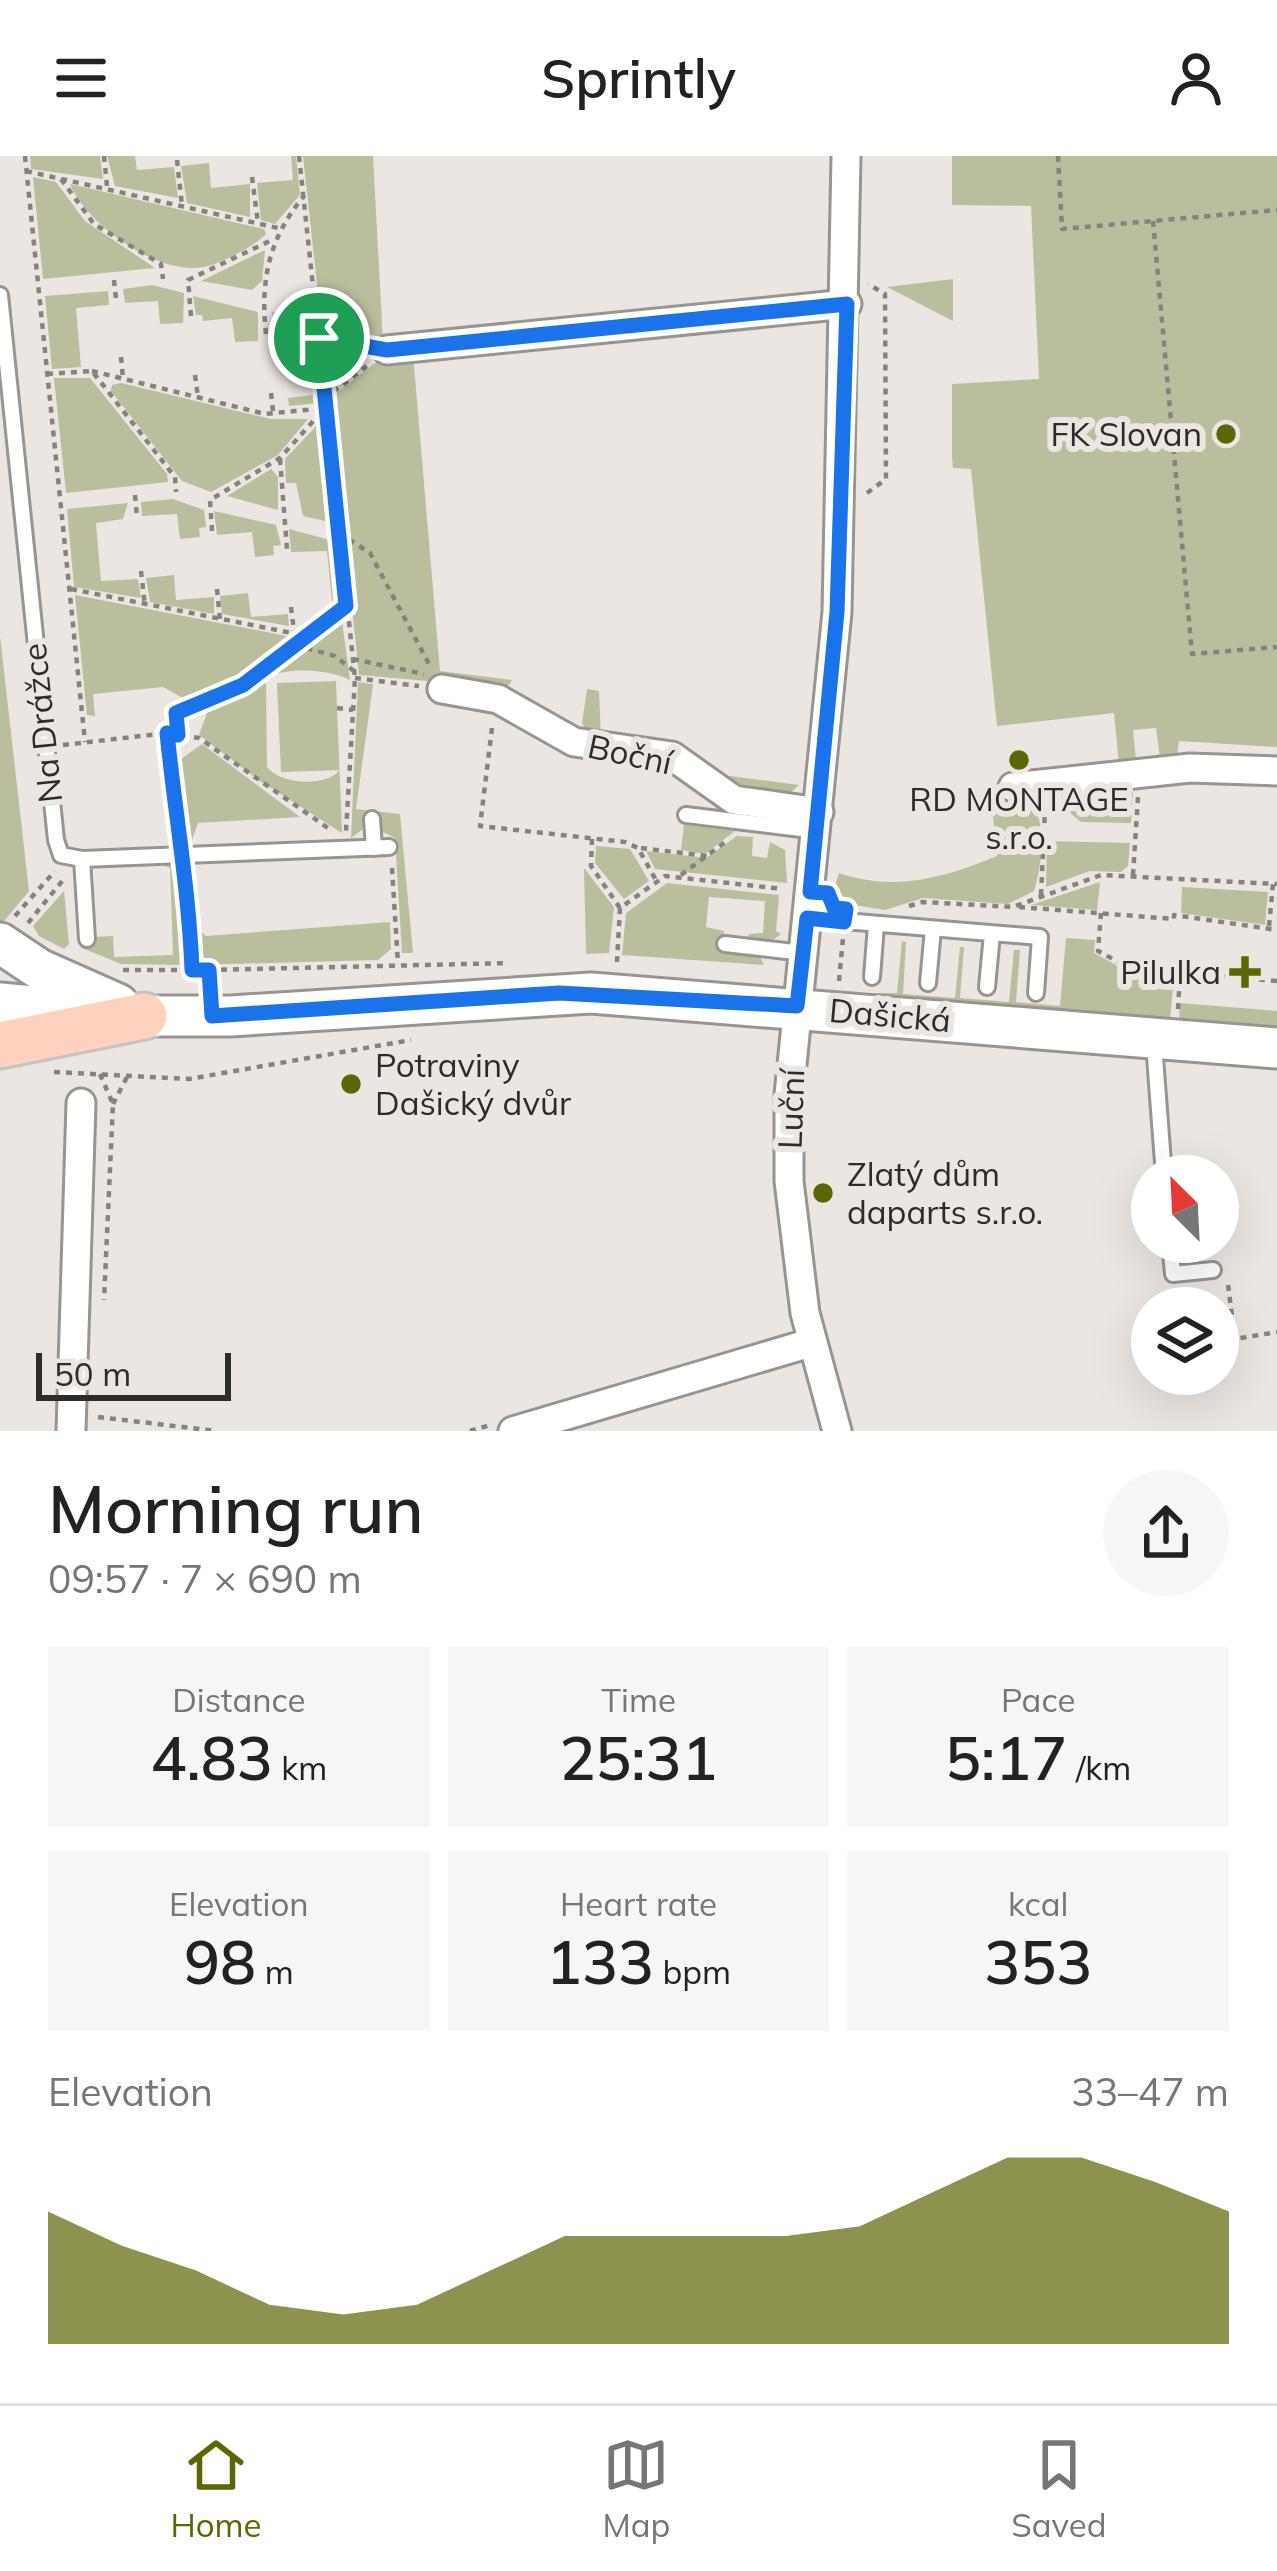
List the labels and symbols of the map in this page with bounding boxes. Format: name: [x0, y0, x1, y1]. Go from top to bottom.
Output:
pin: [268, 287, 370, 389]
place label: FK Slovan: [1051, 413, 1202, 454]
marker: FK Slovan: [1213, 421, 1239, 447]
street label: Na Drážce: [13, 641, 70, 805]
street label: Boční: [584, 725, 678, 783]
marker: RD MONTAGE s.r.o.: [1006, 747, 1032, 773]
place label: RD MONTAGE s.r.o.: [909, 778, 1129, 857]
place label: Pilulka: [1120, 951, 1221, 992]
marker: Pilulka: [1232, 959, 1258, 985]
street label: Dašická: [828, 989, 953, 1040]
place label: Potraviny Dašický dvůr: [375, 1044, 571, 1123]
street label: Luční: [769, 1066, 812, 1150]
marker: Potraviny Dašický dvůr: [338, 1071, 364, 1097]
place label: Zlatý dům daparts s.r.o.: [847, 1153, 1043, 1232]
north arrow: [1131, 1155, 1239, 1263]
marker: Zlatý dům daparts s.r.o.: [810, 1180, 836, 1206]
scale bar: [36, 1347, 231, 1400]

